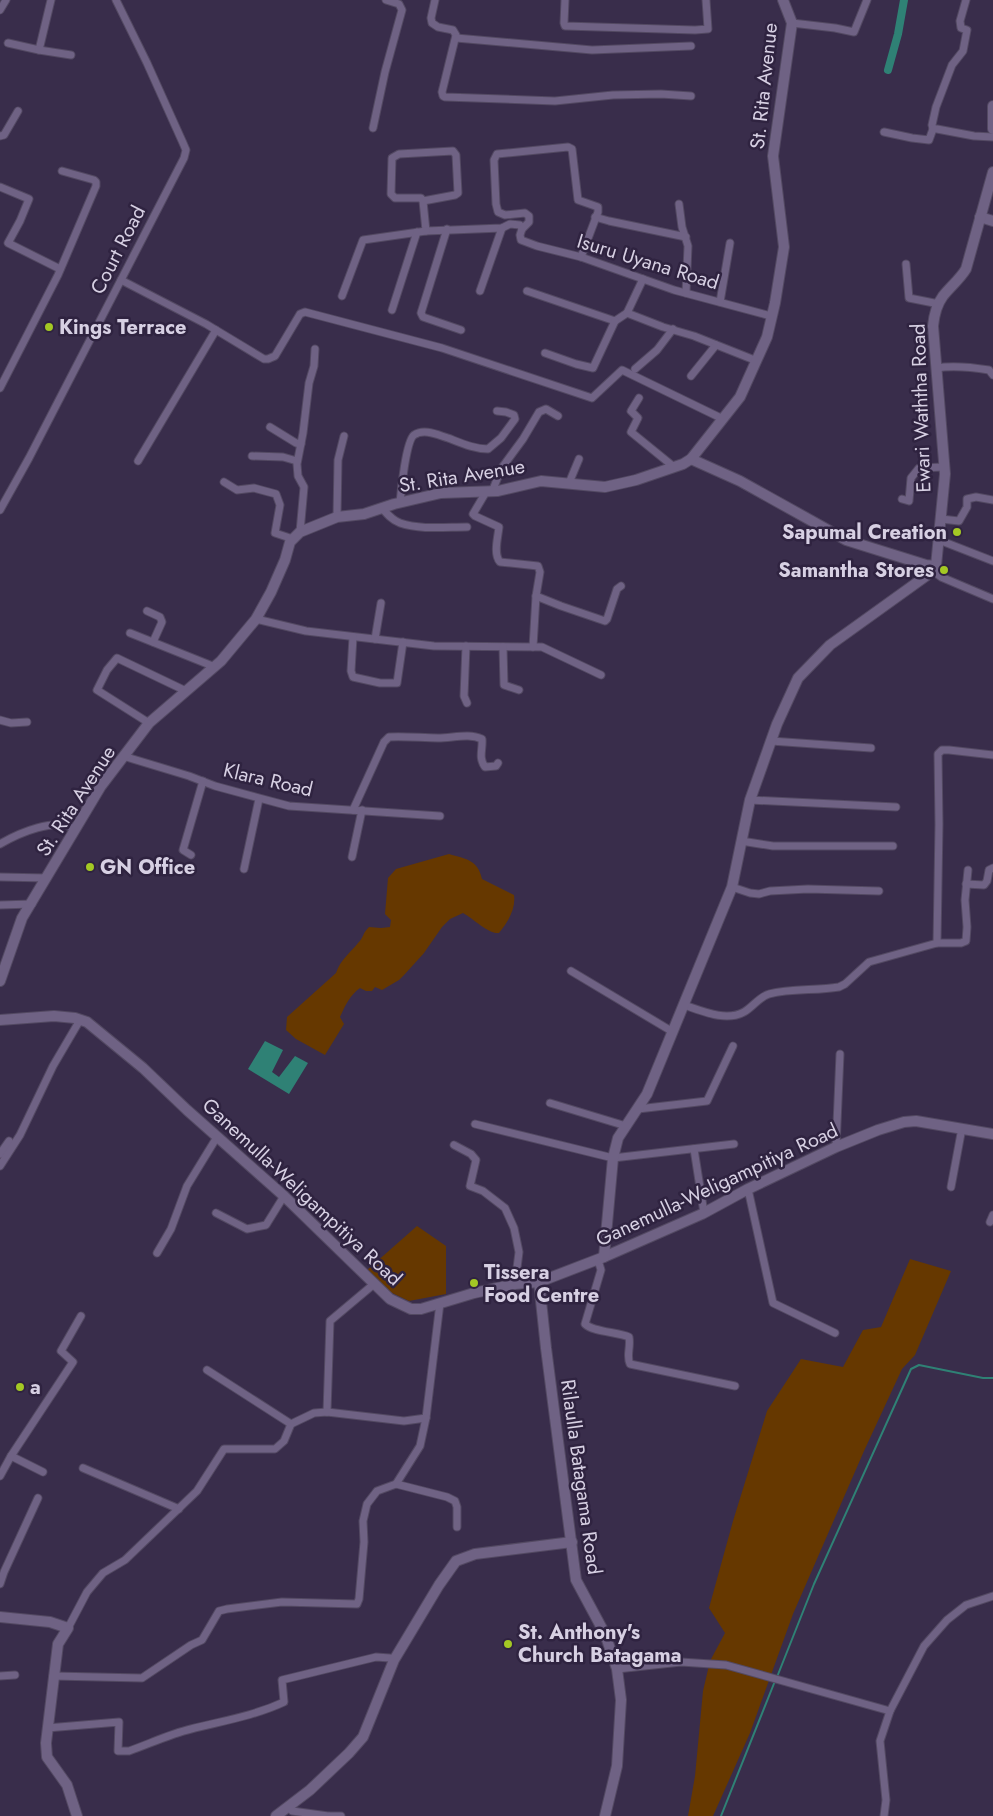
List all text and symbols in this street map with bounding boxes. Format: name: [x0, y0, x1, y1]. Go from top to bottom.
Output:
street label: St. Rita Avenue: [743, 21, 785, 151]
street label: Court Road: [83, 201, 153, 299]
street label: Isuru Uyana Road: [573, 227, 723, 297]
place label: Kings Terrace: [59, 313, 187, 342]
marker: Kings Terrace: [43, 321, 55, 333]
street label: Ewari Waththa Road: [904, 323, 938, 493]
street label: St. Rita Avenue: [397, 452, 527, 500]
place label: Sapumal Creation: [782, 518, 947, 547]
marker: Sapumal Creation: [951, 526, 963, 538]
place label: Samantha Stores: [778, 556, 934, 585]
marker: Samantha Stores: [938, 564, 950, 576]
street label: St. Rita Avenue: [29, 740, 123, 862]
street label: Klara Road: [220, 756, 316, 804]
place label: GN Office: [100, 853, 195, 882]
marker: GN Office: [84, 861, 96, 873]
street label: Ganemulla-Weligampitiya Road: [196, 1091, 408, 1293]
street label: Ganemulla-Weligampitiya Road: [591, 1116, 843, 1254]
place label: Tissera Food Centre: [484, 1258, 599, 1310]
marker: Tissera Food Centre: [468, 1277, 480, 1289]
place label: a: [30, 1373, 41, 1402]
street label: Rilaulla Batagama Road: [553, 1378, 609, 1576]
marker: a: [14, 1381, 26, 1393]
place label: St. Anthony's Church Batagama: [518, 1618, 681, 1670]
marker: St. Anthony's Church Batagama: [502, 1638, 514, 1650]

